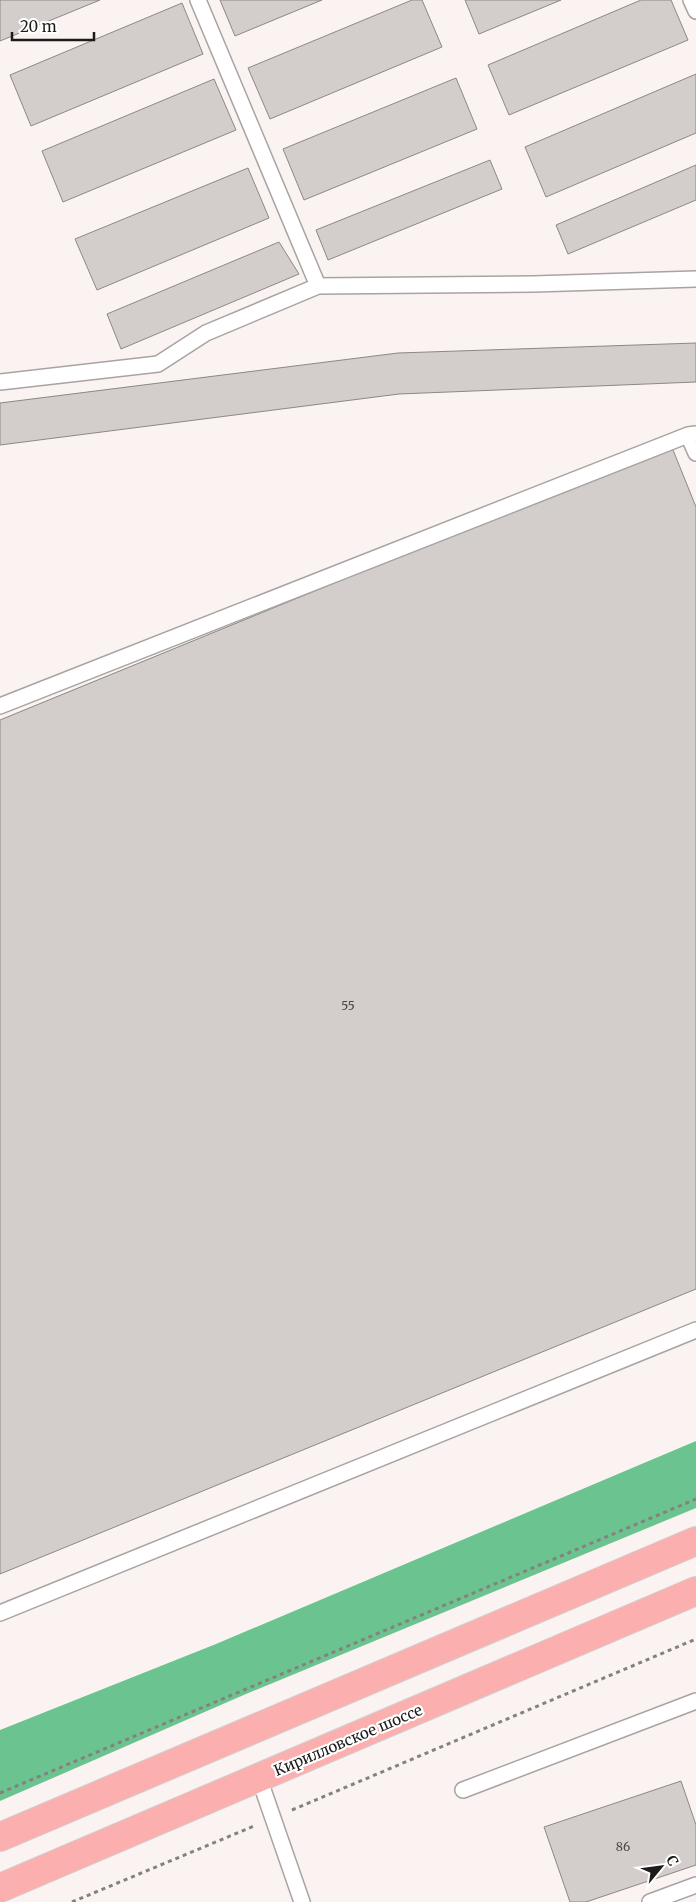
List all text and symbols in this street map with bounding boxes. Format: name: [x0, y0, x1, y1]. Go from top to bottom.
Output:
scale bar: [12, 10, 95, 42]
text: 20 m: [20, 17, 57, 36]
house number: 55: [341, 998, 355, 1013]
street label: Кирилловское шоссе: [271, 1700, 425, 1780]
house number: 86: [616, 1839, 630, 1854]
north arrow: [636, 1842, 686, 1892]
text: С: [662, 1852, 682, 1869]

